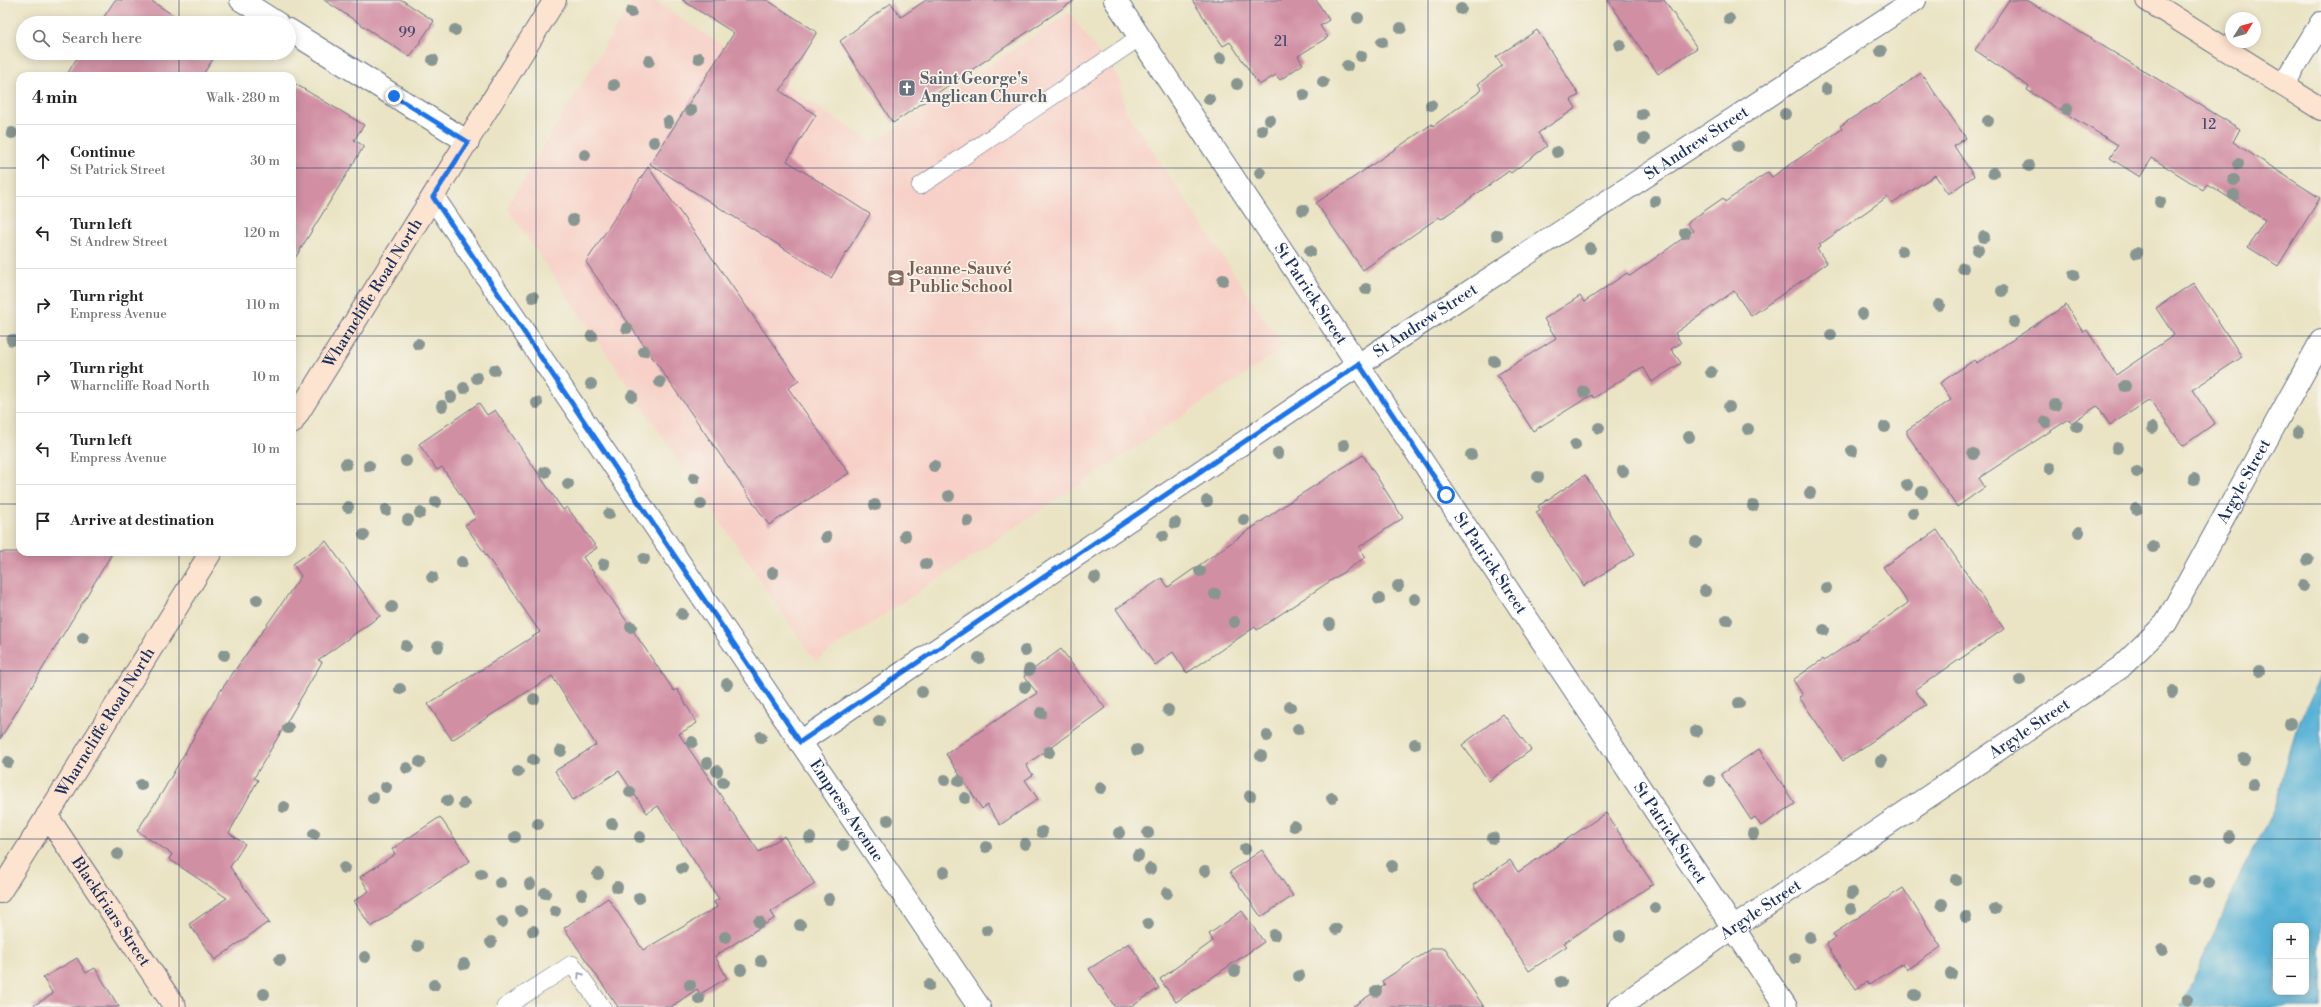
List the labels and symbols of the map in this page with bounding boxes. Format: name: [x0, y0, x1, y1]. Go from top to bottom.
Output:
north arrow: [2225, 12, 2261, 48]
house number: 99: [399, 24, 415, 42]
house number: 21: [1274, 33, 1288, 51]
place label: Saint George's Anglican Church: [919, 69, 1047, 107]
church icon: Saint George's Anglican Church: [897, 78, 917, 98]
route end: [385, 87, 403, 105]
street label: St Andrew Street: [1640, 102, 1752, 185]
house number: 12: [2202, 116, 2216, 134]
street label: Wharncliffe Road North: [318, 214, 427, 372]
street label: St Patrick Street: [1270, 239, 1352, 349]
place label: Jeanne-Sauvé Public School: [907, 259, 1014, 297]
school or university icon: Jeanne-Sauvé Public School: [886, 268, 906, 288]
street label: St Andrew Street: [1369, 279, 1481, 362]
street label: Argyle Street: [2212, 435, 2275, 528]
route start: [1437, 486, 1455, 504]
street label: St Patrick Street: [1449, 509, 1532, 618]
street label: Wharncliffe Road North: [51, 643, 160, 801]
street label: Argyle Street: [1984, 694, 2074, 764]
street label: Empress Avenue: [805, 756, 888, 866]
street label: St Patrick Street: [1629, 778, 1711, 888]
street label: Blackfriars Street: [67, 852, 155, 970]
street label: Argyle Street: [1715, 875, 1805, 944]
one-way arrow: [577, 972, 585, 979]

